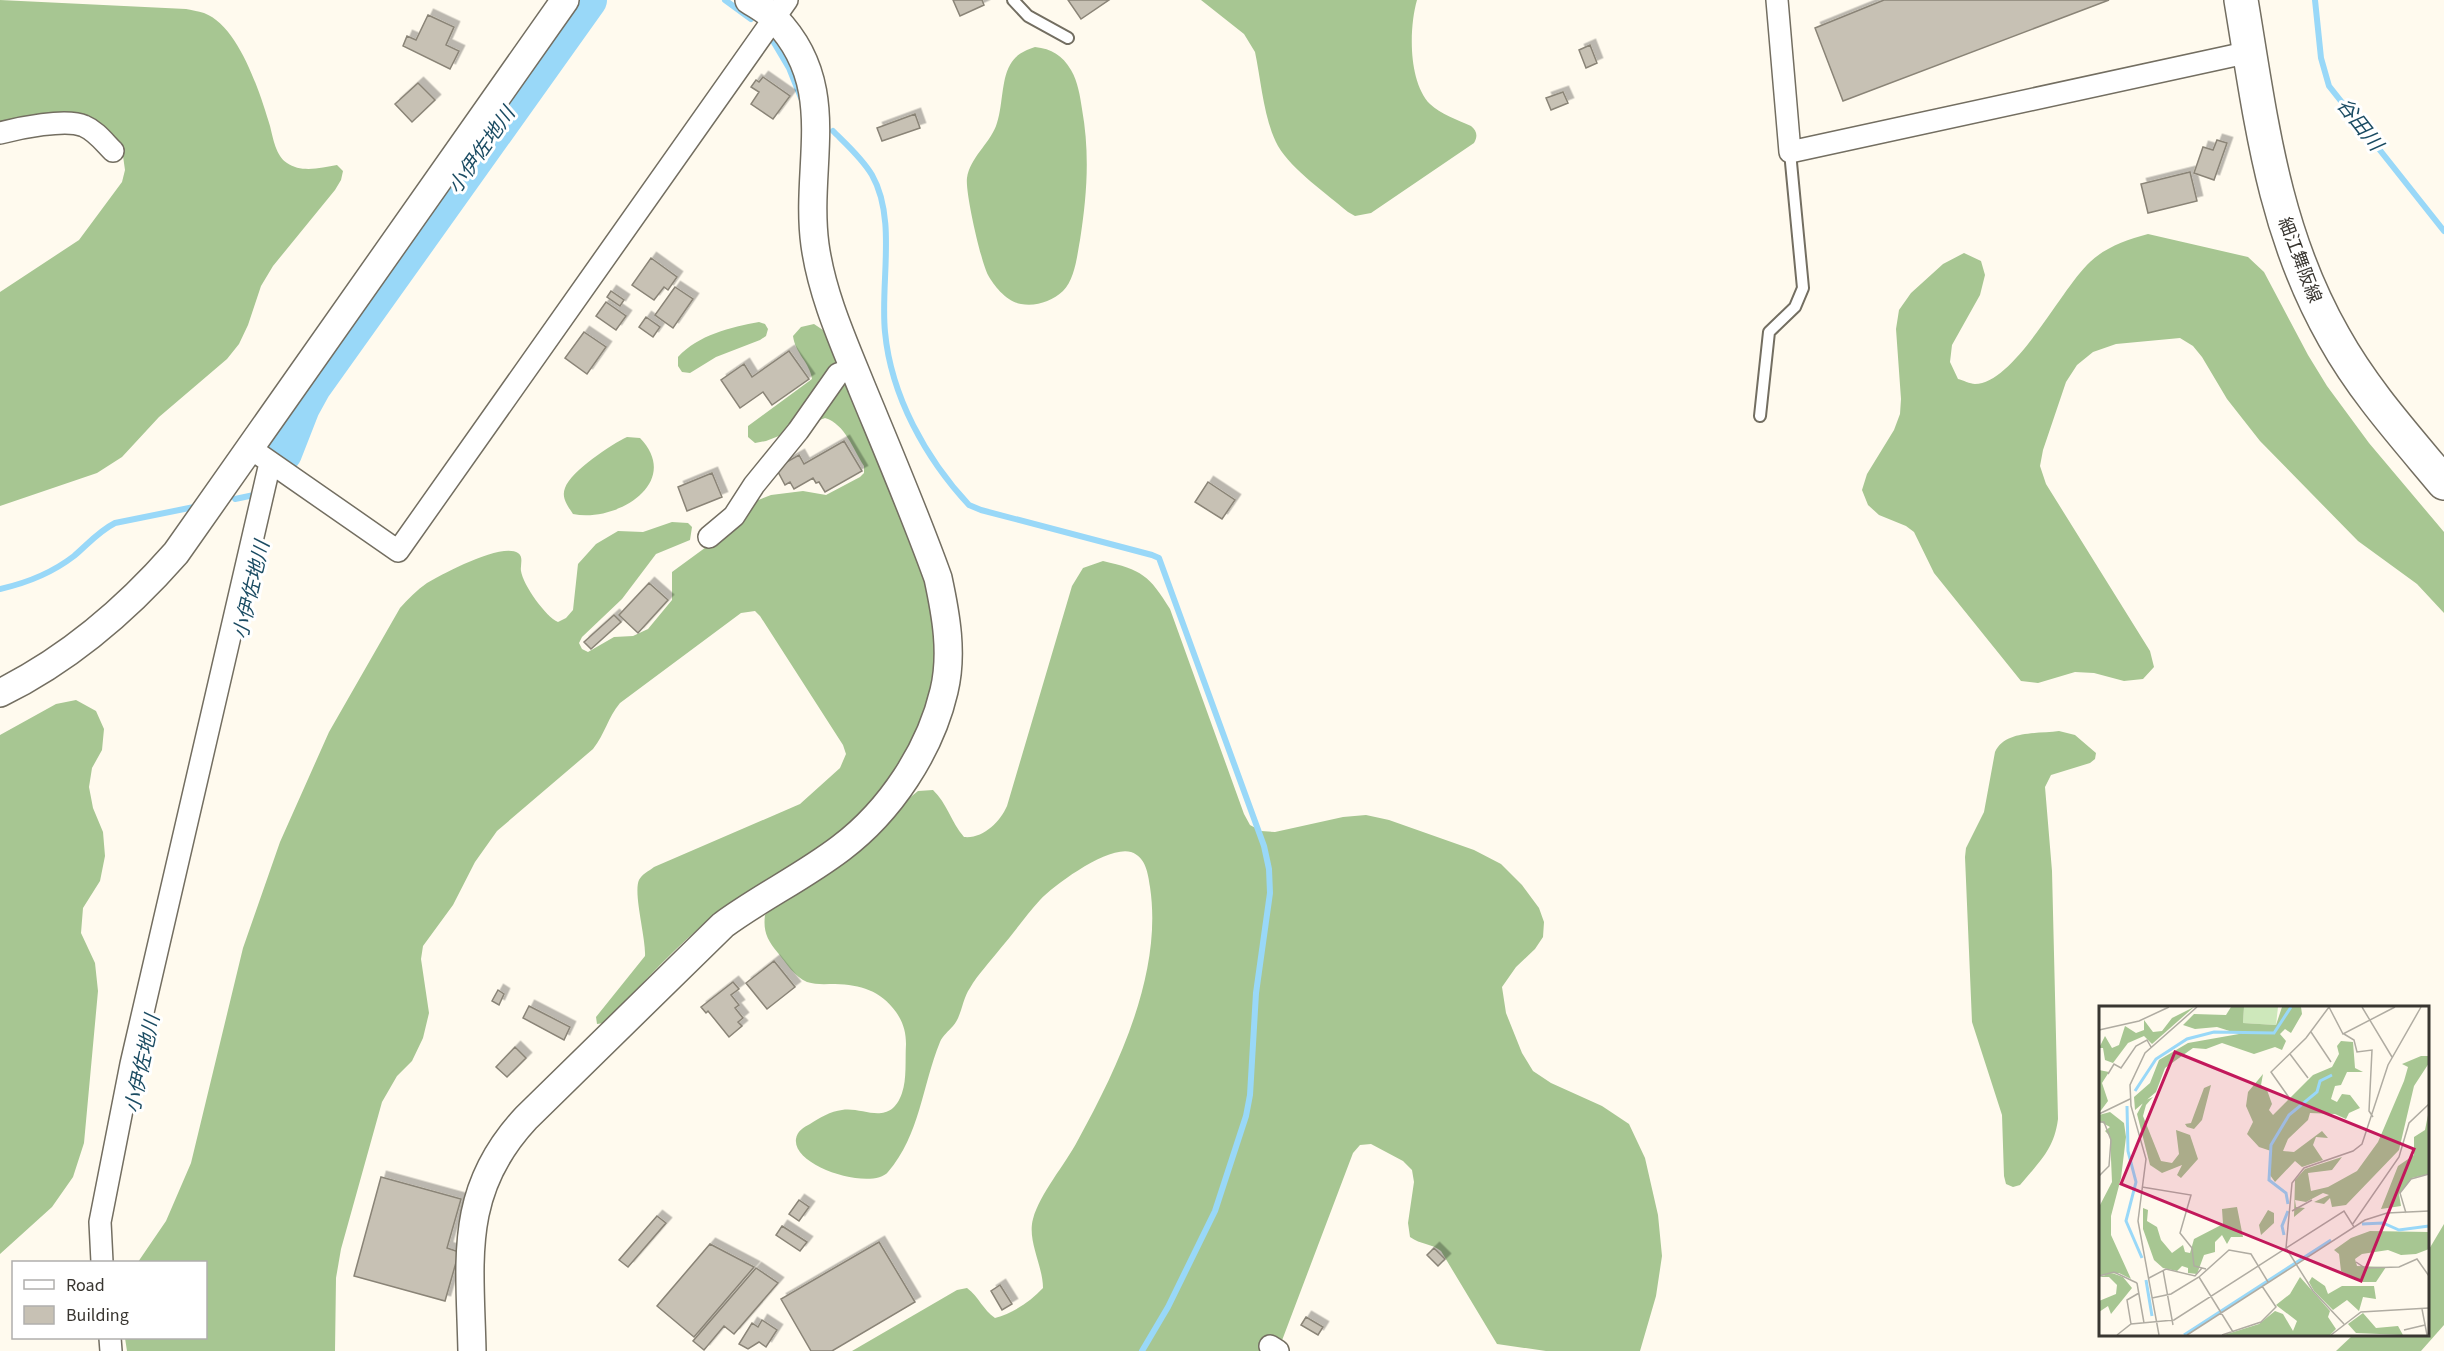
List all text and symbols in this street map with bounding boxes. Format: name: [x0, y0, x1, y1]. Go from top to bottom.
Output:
water label: 谷田川: [2330, 92, 2390, 158]
water label: 小伊佐地川: [442, 100, 523, 200]
street label: 細江舞阪線: [2272, 214, 2327, 307]
water label: 小伊佐地川: [227, 536, 277, 642]
inset map: [2099, 1006, 2429, 1336]
water label: 小伊佐地川: [119, 1010, 167, 1116]
legend: [12, 1261, 207, 1339]
text: Road: [66, 1273, 105, 1298]
text: Building: [66, 1303, 129, 1328]

